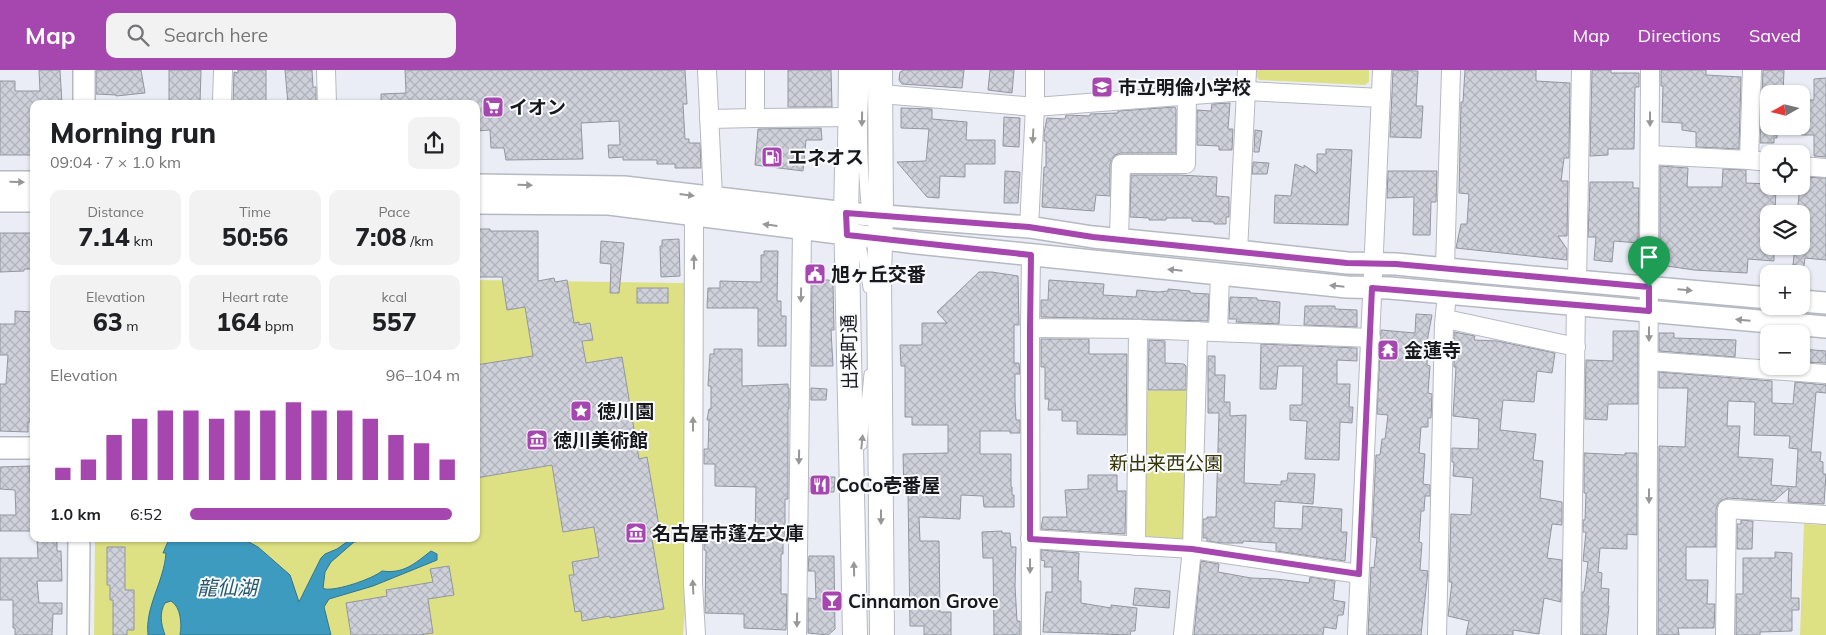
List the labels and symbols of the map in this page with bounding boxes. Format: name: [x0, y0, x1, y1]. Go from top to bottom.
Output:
school or university icon: 市立明倫小学校: [1090, 75, 1114, 99]
place label: 市立明倫小学校: [1118, 75, 1251, 99]
north arrow: [1760, 85, 1810, 135]
supermarket icon: イオン: [481, 95, 505, 119]
place label: イオン: [509, 95, 566, 119]
one-way arrow: [858, 111, 866, 127]
one-way arrow: [1646, 111, 1654, 127]
one-way arrow: [1029, 128, 1037, 144]
fuel station icon: エネオス: [760, 145, 784, 169]
place label: エネオス: [788, 145, 864, 169]
one-way arrow: [9, 178, 25, 186]
one-way arrow: [517, 181, 533, 189]
one-way arrow: [679, 191, 695, 199]
one-way arrow: [762, 220, 778, 228]
pin: [1628, 236, 1670, 287]
one-way arrow: [690, 253, 698, 269]
public building icon: 旭ヶ丘交番: [803, 262, 827, 286]
place label: 旭ヶ丘交番: [831, 262, 926, 286]
one-way arrow: [1167, 266, 1183, 274]
one-way arrow: [1328, 282, 1344, 290]
one-way arrow: [1677, 286, 1693, 294]
one-way arrow: [797, 287, 805, 303]
street label: 出来町通: [836, 314, 862, 390]
one-way arrow: [1734, 315, 1750, 323]
one-way arrow: [1645, 326, 1653, 342]
temple icon: 金蓮寺: [1376, 338, 1400, 362]
place label: 金蓮寺: [1404, 338, 1461, 362]
place icon: 徳川園: [569, 399, 593, 423]
place label: 徳川園: [597, 399, 654, 423]
one-way arrow: [689, 416, 697, 432]
museum icon: 徳川美術館: [525, 428, 549, 452]
place label: 徳川美術館: [553, 428, 648, 452]
one-way arrow: [858, 434, 866, 450]
one-way arrow: [795, 450, 803, 466]
park label: 新出来西公園: [1109, 451, 1223, 475]
restaurant icon: CoCo壱番屋: [808, 473, 832, 497]
place label: CoCo壱番屋: [836, 473, 940, 497]
one-way arrow: [1645, 488, 1653, 504]
one-way arrow: [877, 509, 885, 525]
museum icon: 名古屋市蓬左文庫: [624, 521, 648, 545]
place label: 名古屋市蓬左文庫: [652, 521, 804, 545]
one-way arrow: [1027, 559, 1035, 575]
one-way arrow: [850, 561, 858, 577]
water label: 龍仙湖: [197, 575, 260, 600]
one-way arrow: [689, 578, 697, 594]
bar icon: Cinnamon Grove: [820, 589, 844, 613]
place label: Cinnamon Grove: [848, 589, 999, 613]
one-way arrow: [793, 612, 801, 628]

